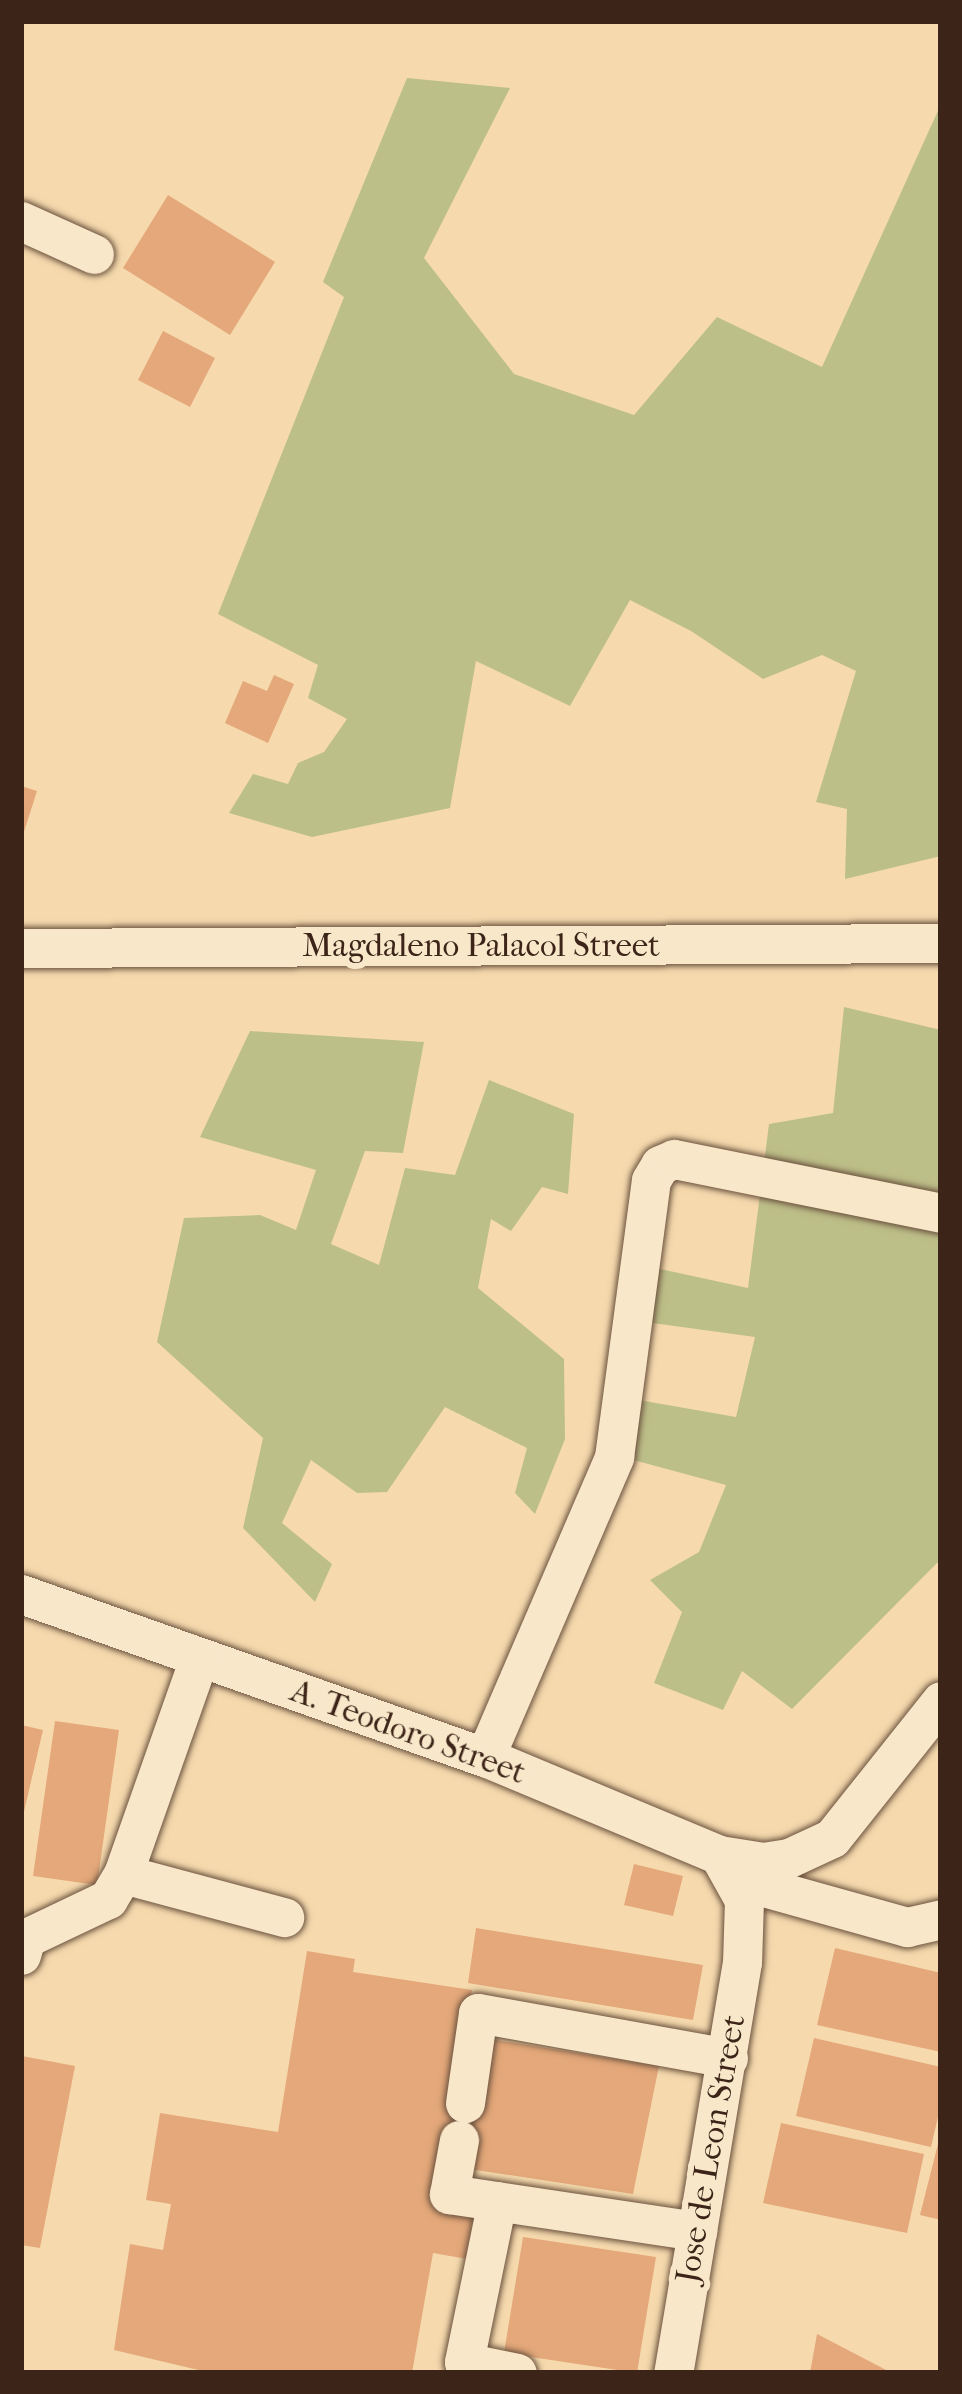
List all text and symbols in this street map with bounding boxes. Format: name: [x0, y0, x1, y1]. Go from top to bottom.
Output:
street label: Magdaleno Palacol Street: [302, 926, 660, 966]
street label: A. Teodoro Street: [285, 1671, 531, 1793]
street label: Jose de Leon Street: [668, 2012, 754, 2286]

